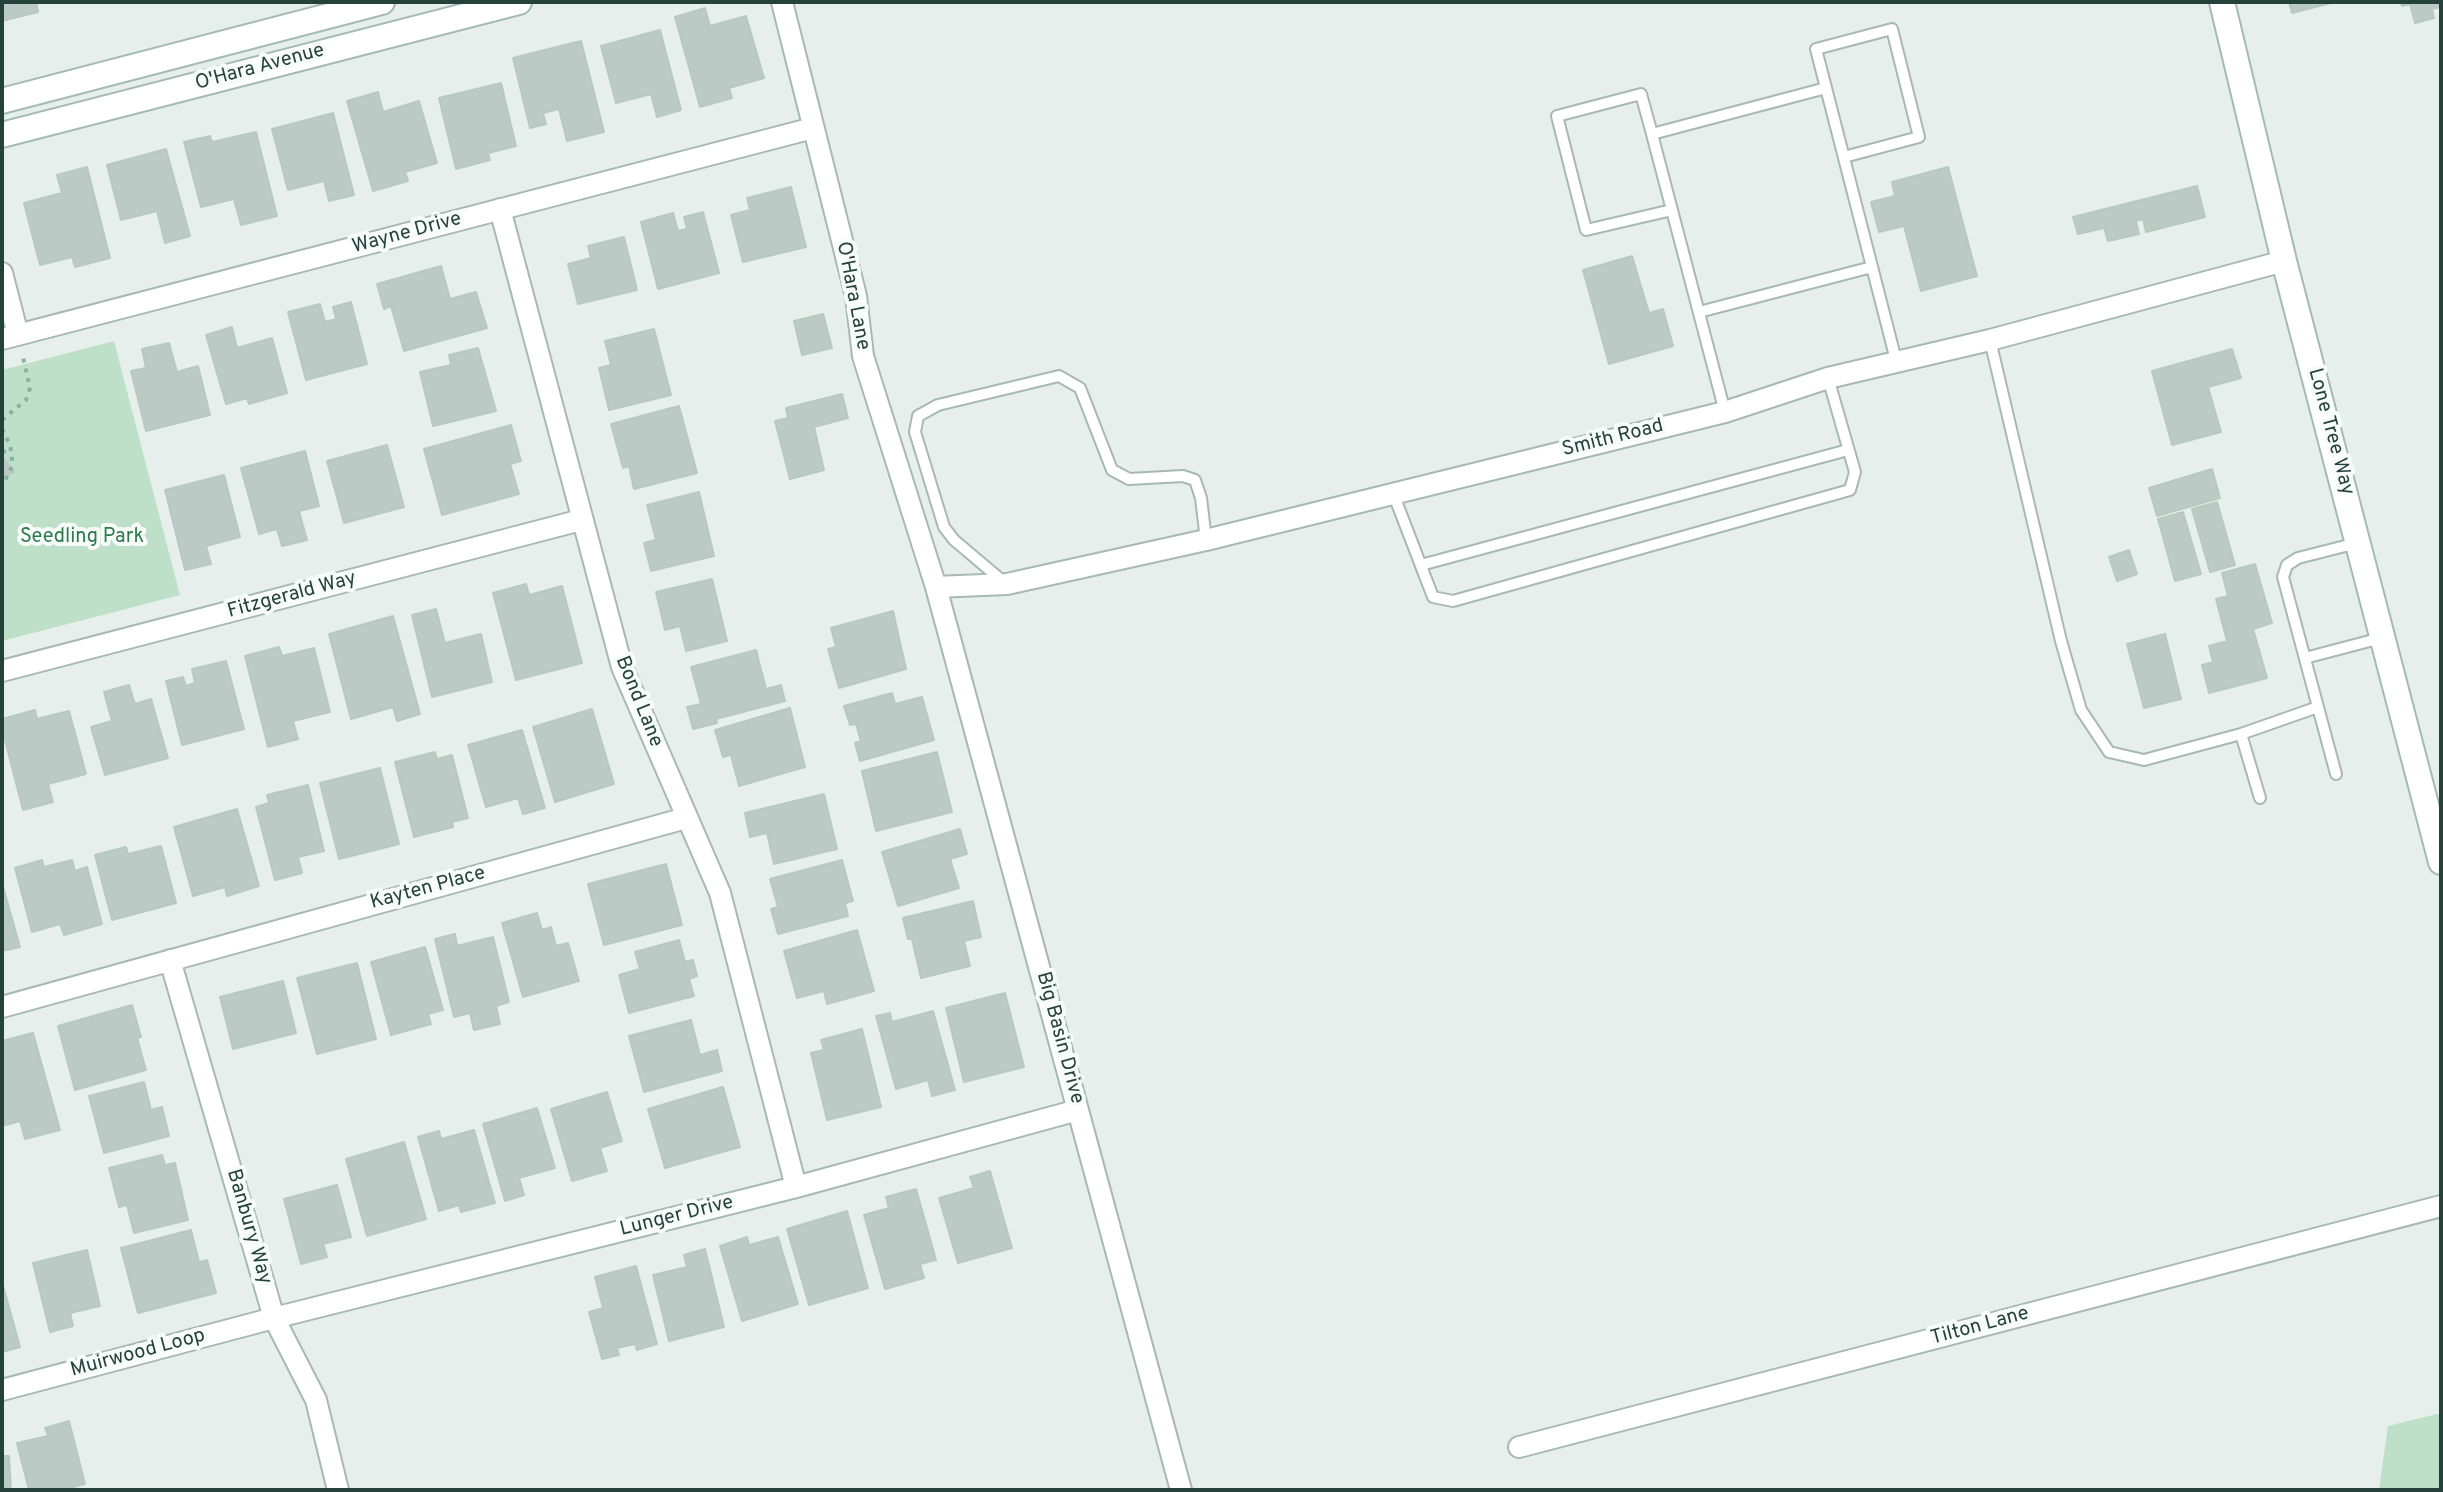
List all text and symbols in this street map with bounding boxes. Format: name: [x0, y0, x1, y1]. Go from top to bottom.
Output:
street label: O'Hara Avenue: [193, 39, 327, 97]
street label: Wayne Drive: [350, 208, 464, 260]
street label: O'Hara Lane: [830, 240, 874, 352]
street label: Lone Tree Way: [2302, 366, 2358, 498]
street label: Smith Road: [1560, 415, 1666, 463]
park label: Seedling Park: [20, 526, 144, 550]
street label: Fitzgerald Way: [225, 567, 359, 625]
street label: Bond Lane: [609, 653, 667, 751]
street label: Kayten Place: [368, 862, 488, 916]
street label: Big Basin Drive: [1030, 969, 1088, 1107]
street label: Banbury Way: [220, 1167, 276, 1287]
street label: Lunger Drive: [618, 1191, 736, 1243]
street label: Tilton Lane: [1928, 1302, 2032, 1352]
street label: Muirwood Loop: [68, 1325, 208, 1383]

